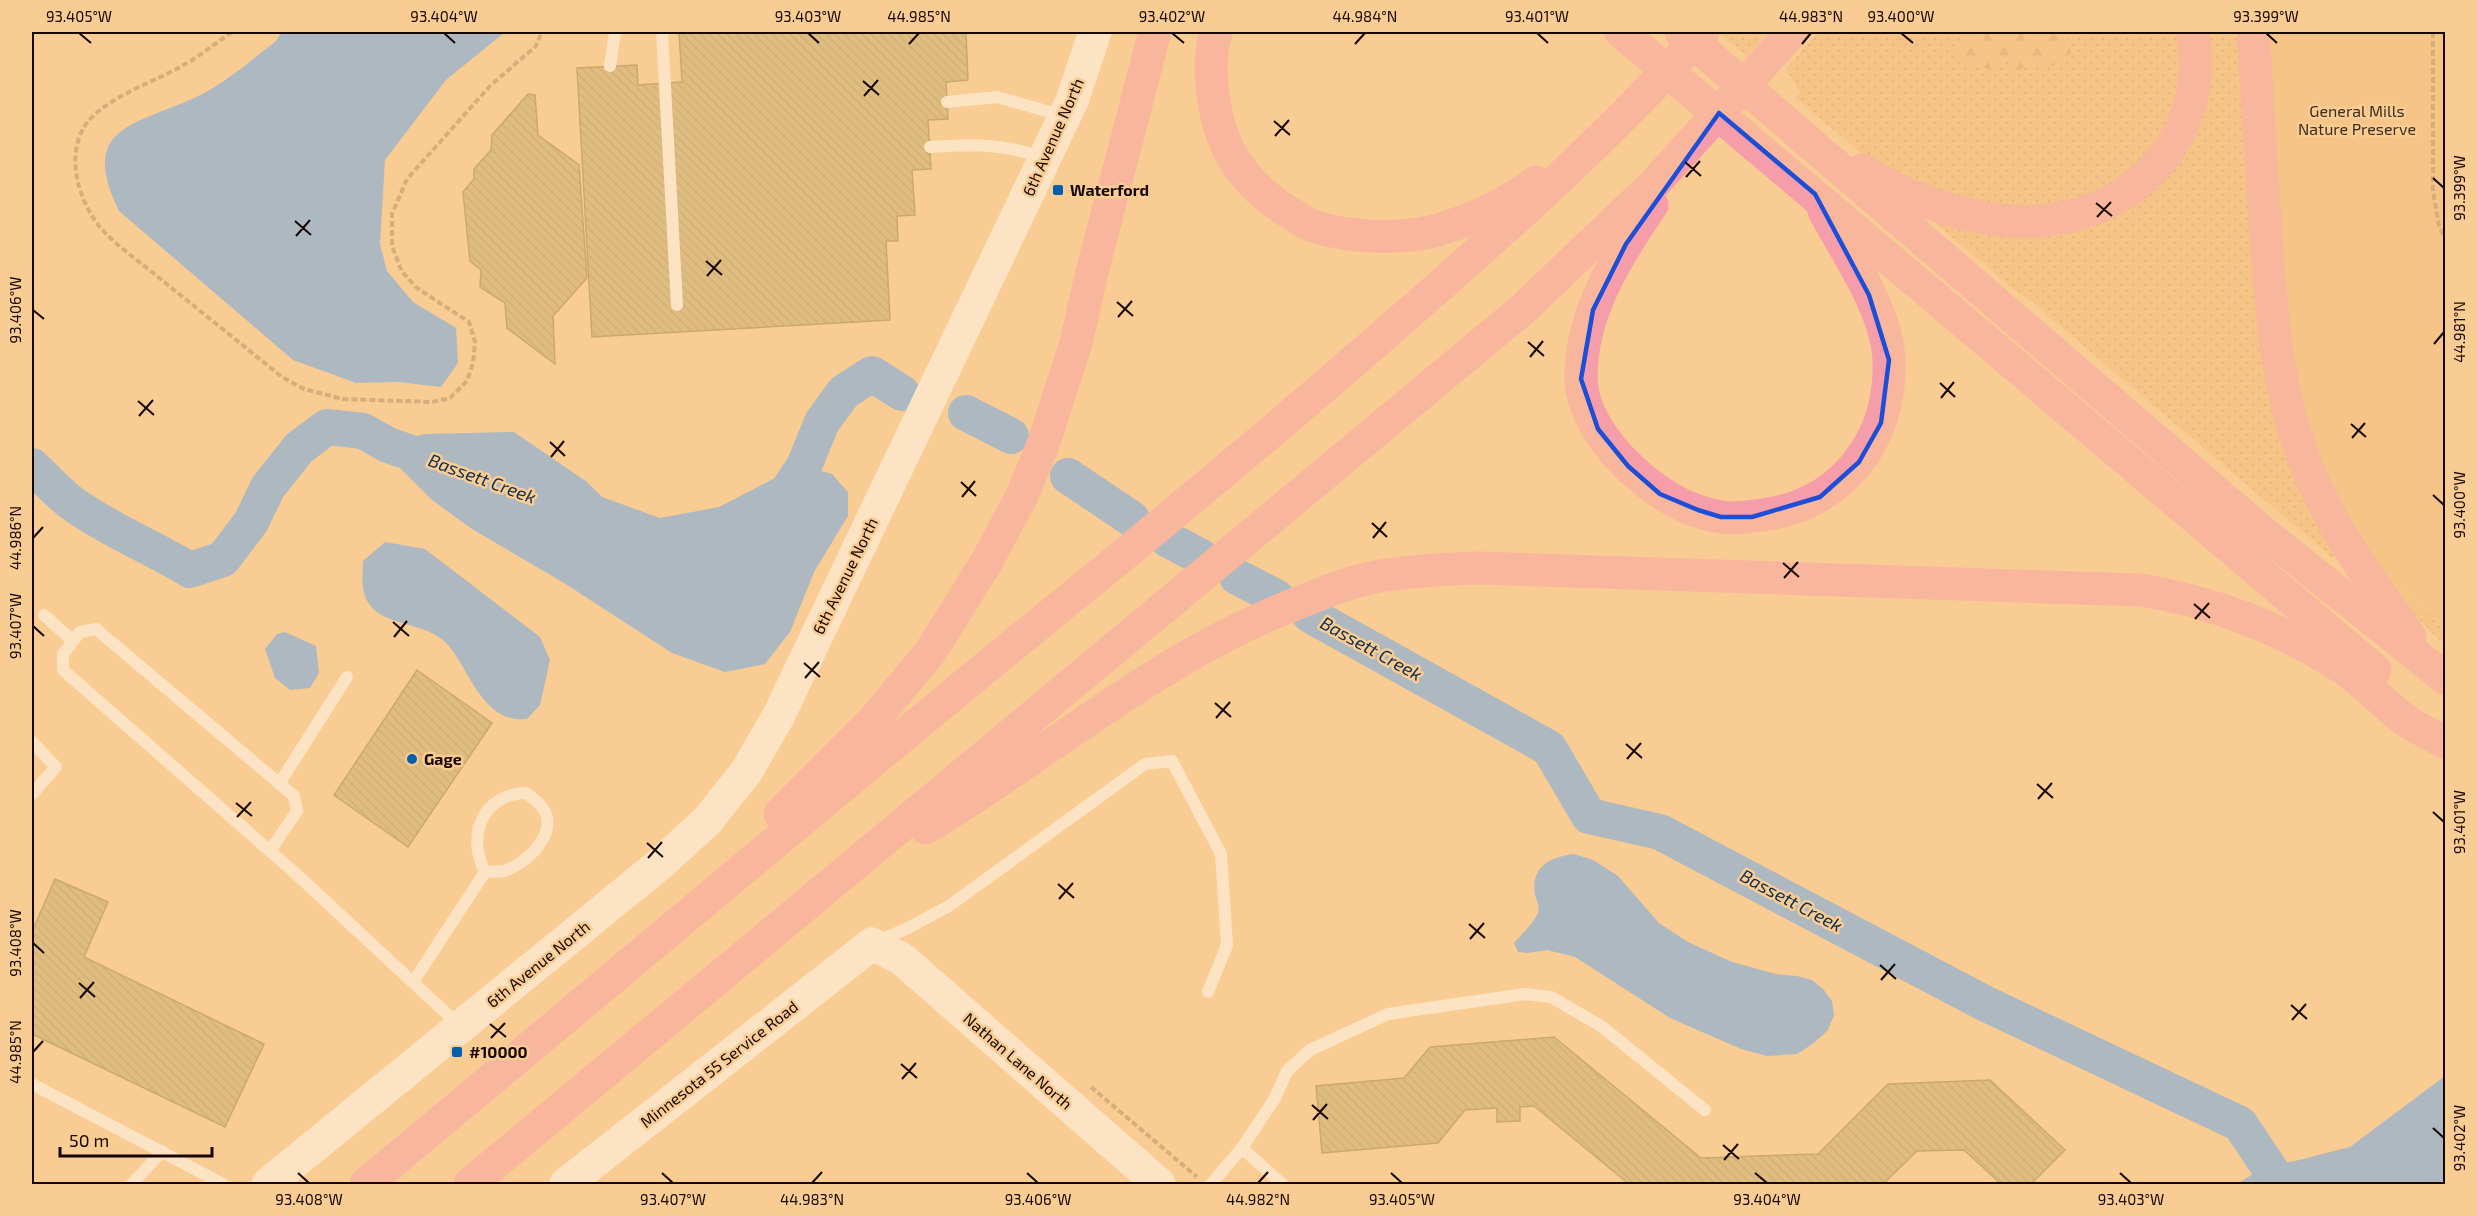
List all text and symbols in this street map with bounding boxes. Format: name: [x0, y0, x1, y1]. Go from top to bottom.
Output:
text: 93.405°W: [46, 7, 112, 25]
text: 93.404°W: [410, 7, 478, 25]
text: 93.403°W: [775, 7, 841, 25]
text: 44.985°N: [887, 7, 951, 25]
text: 93.402°W: [1139, 7, 1205, 25]
text: 44.984°N: [1333, 7, 1397, 25]
text: 93.401°W: [1505, 7, 1569, 25]
text: 44.983°N: [1779, 7, 1843, 25]
text: 93.400°W: [1867, 7, 1935, 25]
text: 93.399°W: [2233, 7, 2299, 25]
street label: 6th Avenue North: [1018, 75, 1087, 199]
park label: General Mills Nature Preserve: [2298, 101, 2416, 138]
text: 93.399°W: [2450, 155, 2468, 221]
place label: Waterford: [1070, 180, 1149, 199]
marker: Waterford: [1051, 183, 1065, 197]
text: 93.406°W: [6, 277, 24, 343]
text: 44.981°N: [2450, 301, 2468, 363]
water label: Bassett Creek: [426, 448, 539, 508]
text: 93.400°W: [2450, 471, 2468, 539]
text: 44.986°N: [6, 506, 24, 570]
street label: 6th Avenue North: [808, 515, 881, 637]
text: 93.407°W: [6, 593, 24, 659]
water label: Bassett Creek: [1317, 611, 1426, 685]
place label: Gage: [424, 749, 462, 768]
marker: Gage: [405, 752, 419, 766]
text: 93.401°W: [2450, 790, 2468, 854]
water label: Bassett Creek: [1737, 864, 1846, 936]
text: 93.408°W: [6, 909, 24, 977]
street label: 6th Avenue North: [482, 916, 593, 1011]
street label: Minnesota 55 Service Road: [636, 996, 801, 1131]
street label: Nathan Lane North: [960, 1008, 1077, 1113]
text: 44.985°N: [6, 1020, 24, 1084]
place label: #10000: [469, 1042, 528, 1061]
marker: #10000: [450, 1045, 464, 1059]
text: 93.402°W: [2450, 1105, 2468, 1171]
scale bar: [60, 1120, 212, 1158]
text: 50 m: [69, 1129, 109, 1151]
text: 93.408°W: [275, 1190, 343, 1208]
text: 93.407°W: [640, 1190, 706, 1208]
text: 44.983°N: [780, 1190, 844, 1208]
text: 93.406°W: [1005, 1190, 1071, 1208]
text: 44.982°N: [1226, 1190, 1290, 1208]
text: 93.405°W: [1369, 1190, 1435, 1208]
text: 93.404°W: [1733, 1190, 1801, 1208]
text: 93.403°W: [2098, 1190, 2164, 1208]

